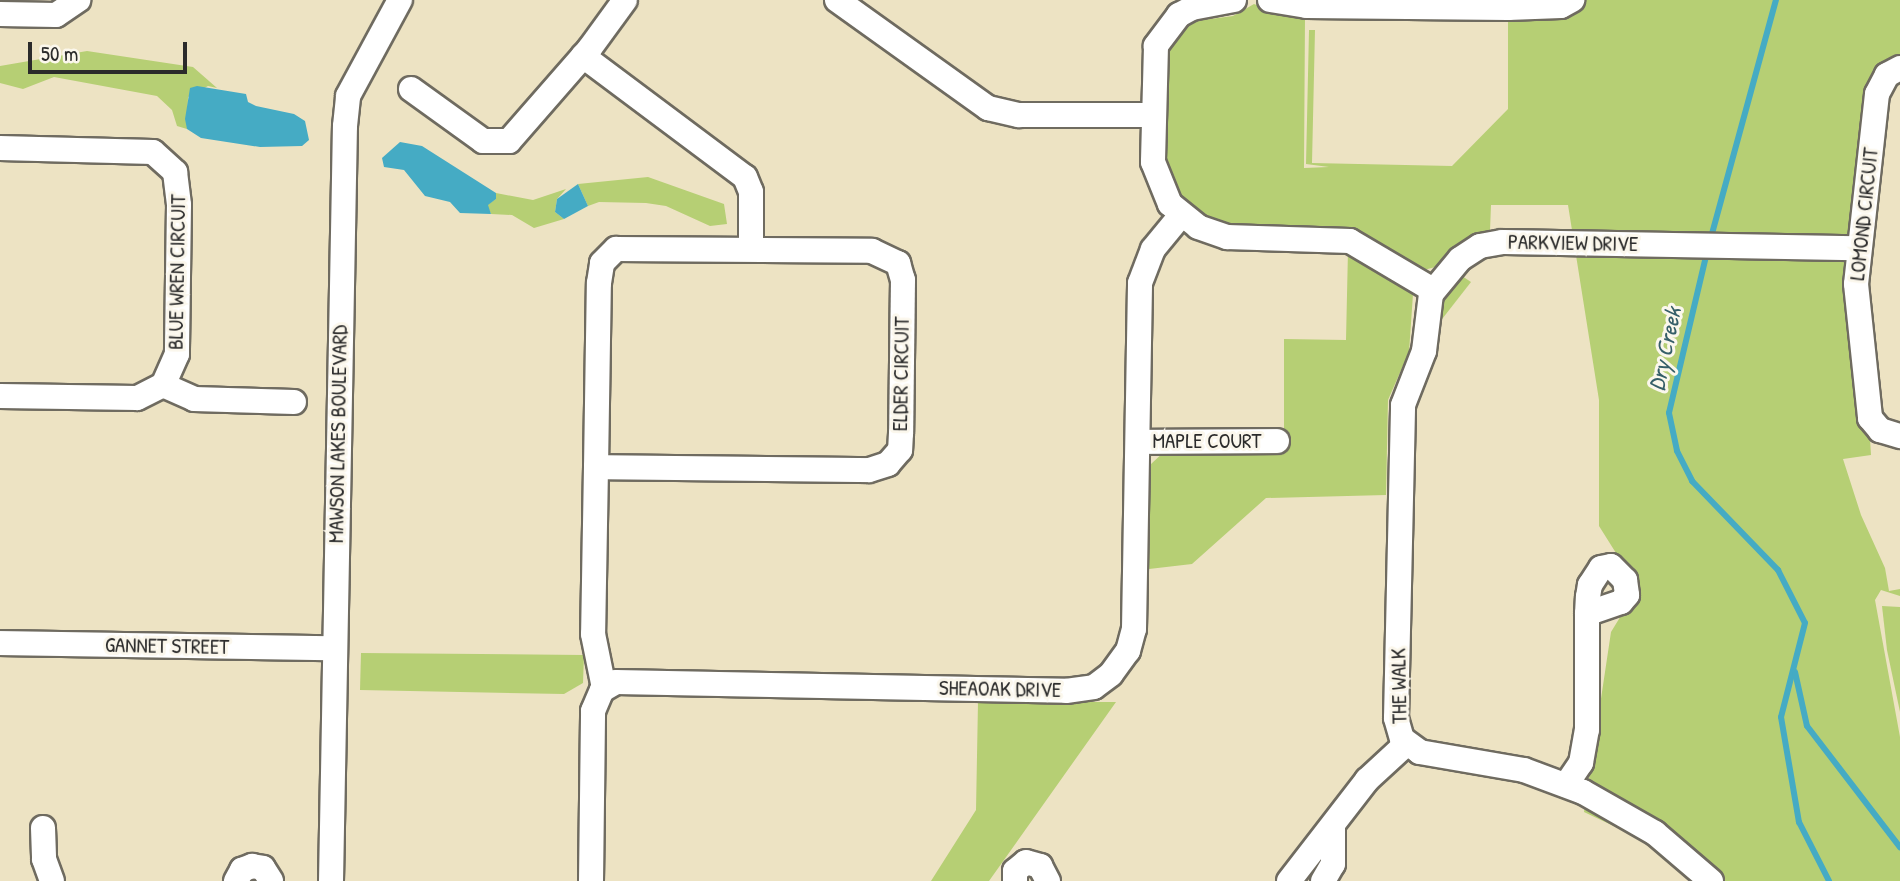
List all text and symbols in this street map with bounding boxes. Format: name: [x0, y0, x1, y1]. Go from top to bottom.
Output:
scale bar: [32, 28, 191, 72]
text: 50 m: [41, 39, 78, 68]
street label: LOMOND CIRCUIT: [1844, 146, 1884, 282]
street label: BLUE WREN CIRCUIT: [163, 194, 191, 350]
street label: PARKVIEW DRIVE: [1508, 229, 1638, 257]
water label: Dry Creek: [1643, 305, 1687, 393]
street label: ELDER CIRCUIT: [887, 317, 915, 431]
street label: MAWSON LAKES BOULEVARD: [323, 325, 353, 543]
street label: MAPLE COURT: [1153, 428, 1261, 454]
street label: GANNET STREET: [105, 632, 229, 660]
street label: THE WALK: [1386, 648, 1412, 724]
street label: SHEAOAK DRIVE: [939, 675, 1061, 703]

